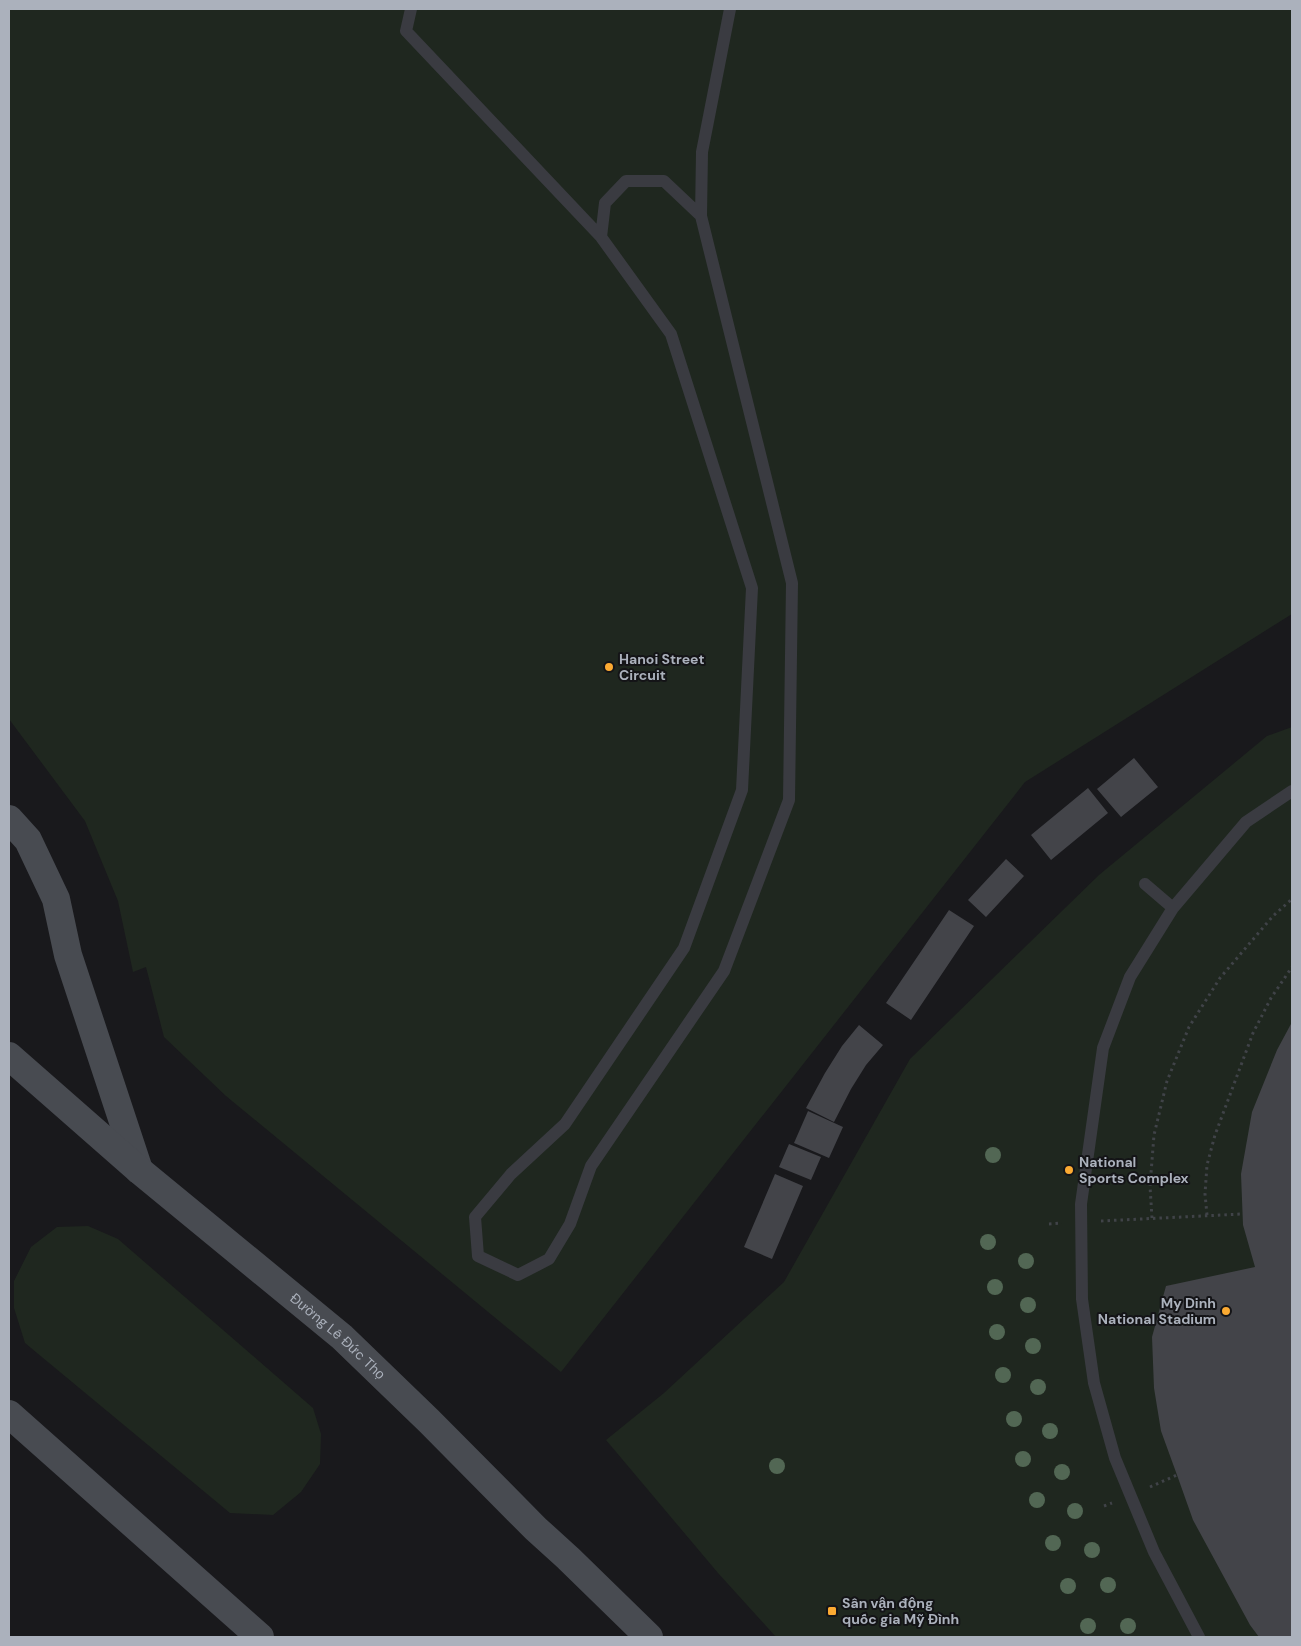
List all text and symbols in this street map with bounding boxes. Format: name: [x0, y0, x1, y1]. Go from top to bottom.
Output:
place label: Hanoi Street Circuit: [619, 650, 704, 684]
marker: Hanoi Street Circuit: [603, 661, 615, 673]
place label: National Sports Complex: [1079, 1153, 1189, 1187]
marker: National Sports Complex: [1063, 1164, 1075, 1176]
street label: Đường Lê Đức Thọ: [286, 1289, 389, 1383]
place label: My Dinh National Stadium: [1098, 1294, 1216, 1328]
marker: My Dinh National Stadium: [1220, 1305, 1232, 1317]
place label: Sân vận động quốc gia Mỹ Đình: [842, 1594, 959, 1628]
marker: Sân vận động quốc gia Mỹ Đình: [826, 1605, 838, 1617]

